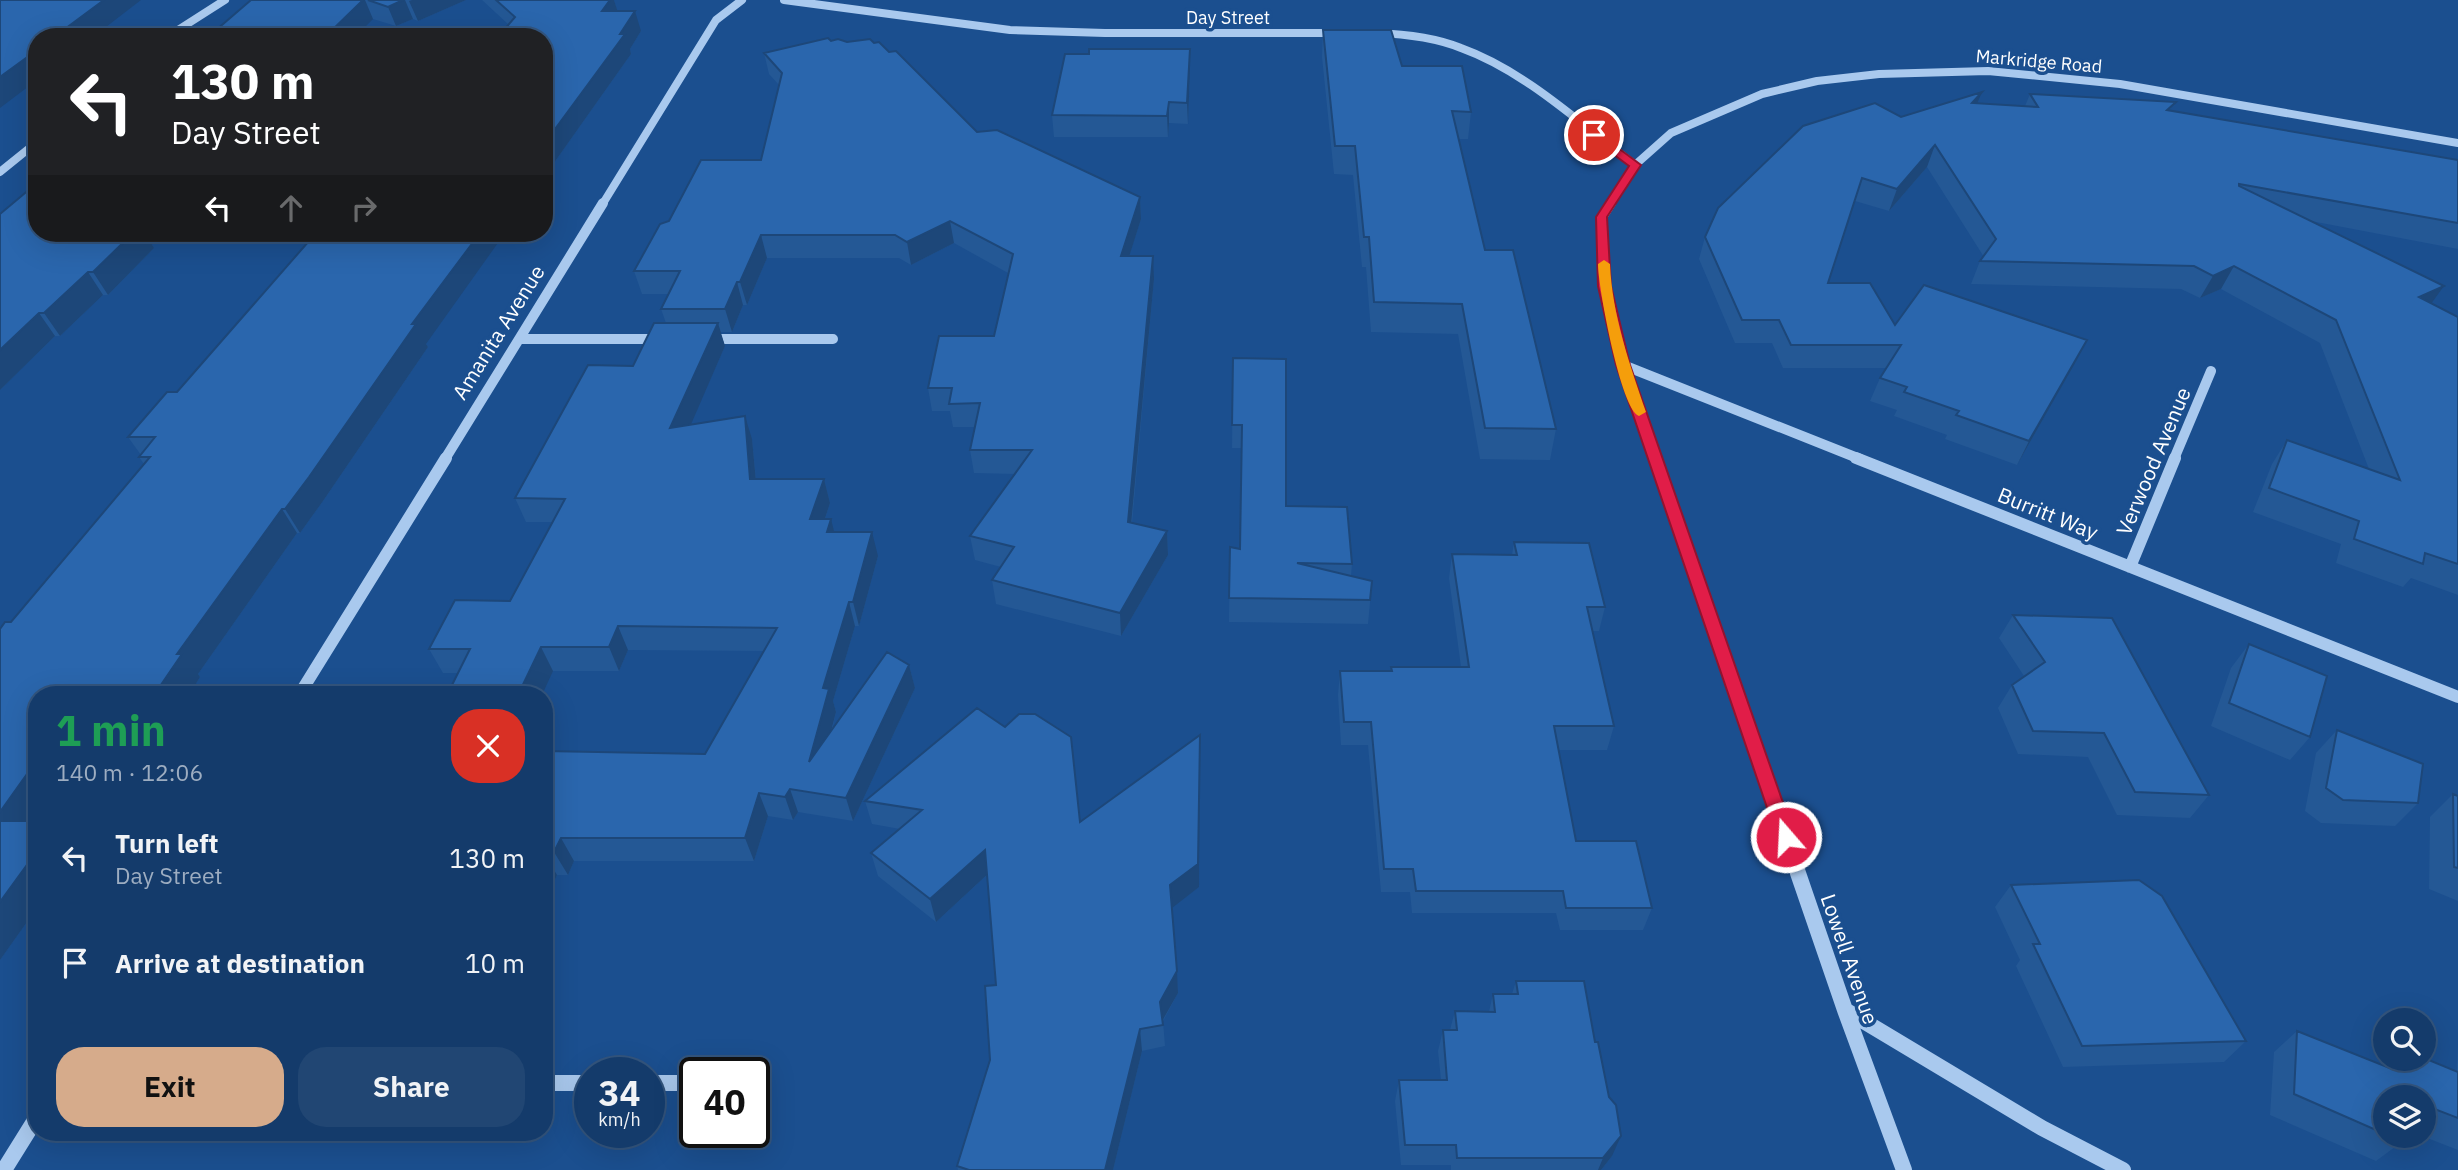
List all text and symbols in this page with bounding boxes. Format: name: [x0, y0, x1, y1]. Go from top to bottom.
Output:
street label: Day Street: [1186, 6, 1270, 29]
street label: Markridge Road: [1975, 44, 2103, 78]
text: 130 m: [171, 49, 315, 112]
icon: left: [56, 56, 147, 147]
pin: [1564, 105, 1624, 165]
text: Day Street: [171, 111, 321, 153]
icon: arrive: [1575, 116, 1613, 154]
icon: left: [199, 189, 237, 227]
icon: ahead: [272, 189, 310, 227]
icon: right: [345, 189, 383, 227]
street label: Amanita Avenue: [445, 259, 551, 405]
street label: Verwood Avenue: [2109, 383, 2197, 539]
street label: Burritt Way: [1994, 480, 2103, 546]
text: 1 min: [56, 703, 166, 758]
button: close: [451, 709, 525, 783]
text: 140 m · 12:06: [56, 757, 203, 787]
position arrow: [1749, 800, 1823, 874]
text: Turn left: [115, 826, 218, 860]
icon: left: [56, 839, 94, 877]
text: 130 m: [449, 841, 525, 875]
text: Day Street: [115, 860, 223, 890]
street label: Lowell Avenue: [1815, 890, 1885, 1028]
icon: arrive: [56, 944, 94, 982]
text: Arrive at destination: [115, 946, 365, 980]
text: 10 m: [465, 946, 525, 980]
map controls: [2373, 1008, 2436, 1148]
button: search: [2373, 1008, 2436, 1071]
button: Exit: [56, 1047, 284, 1127]
button: Share: [298, 1047, 525, 1127]
speed limit sign: 40: [679, 1057, 770, 1148]
text: 34: [598, 1070, 641, 1116]
button: layers: [2373, 1085, 2436, 1148]
text: km/h: [598, 1108, 641, 1131]

